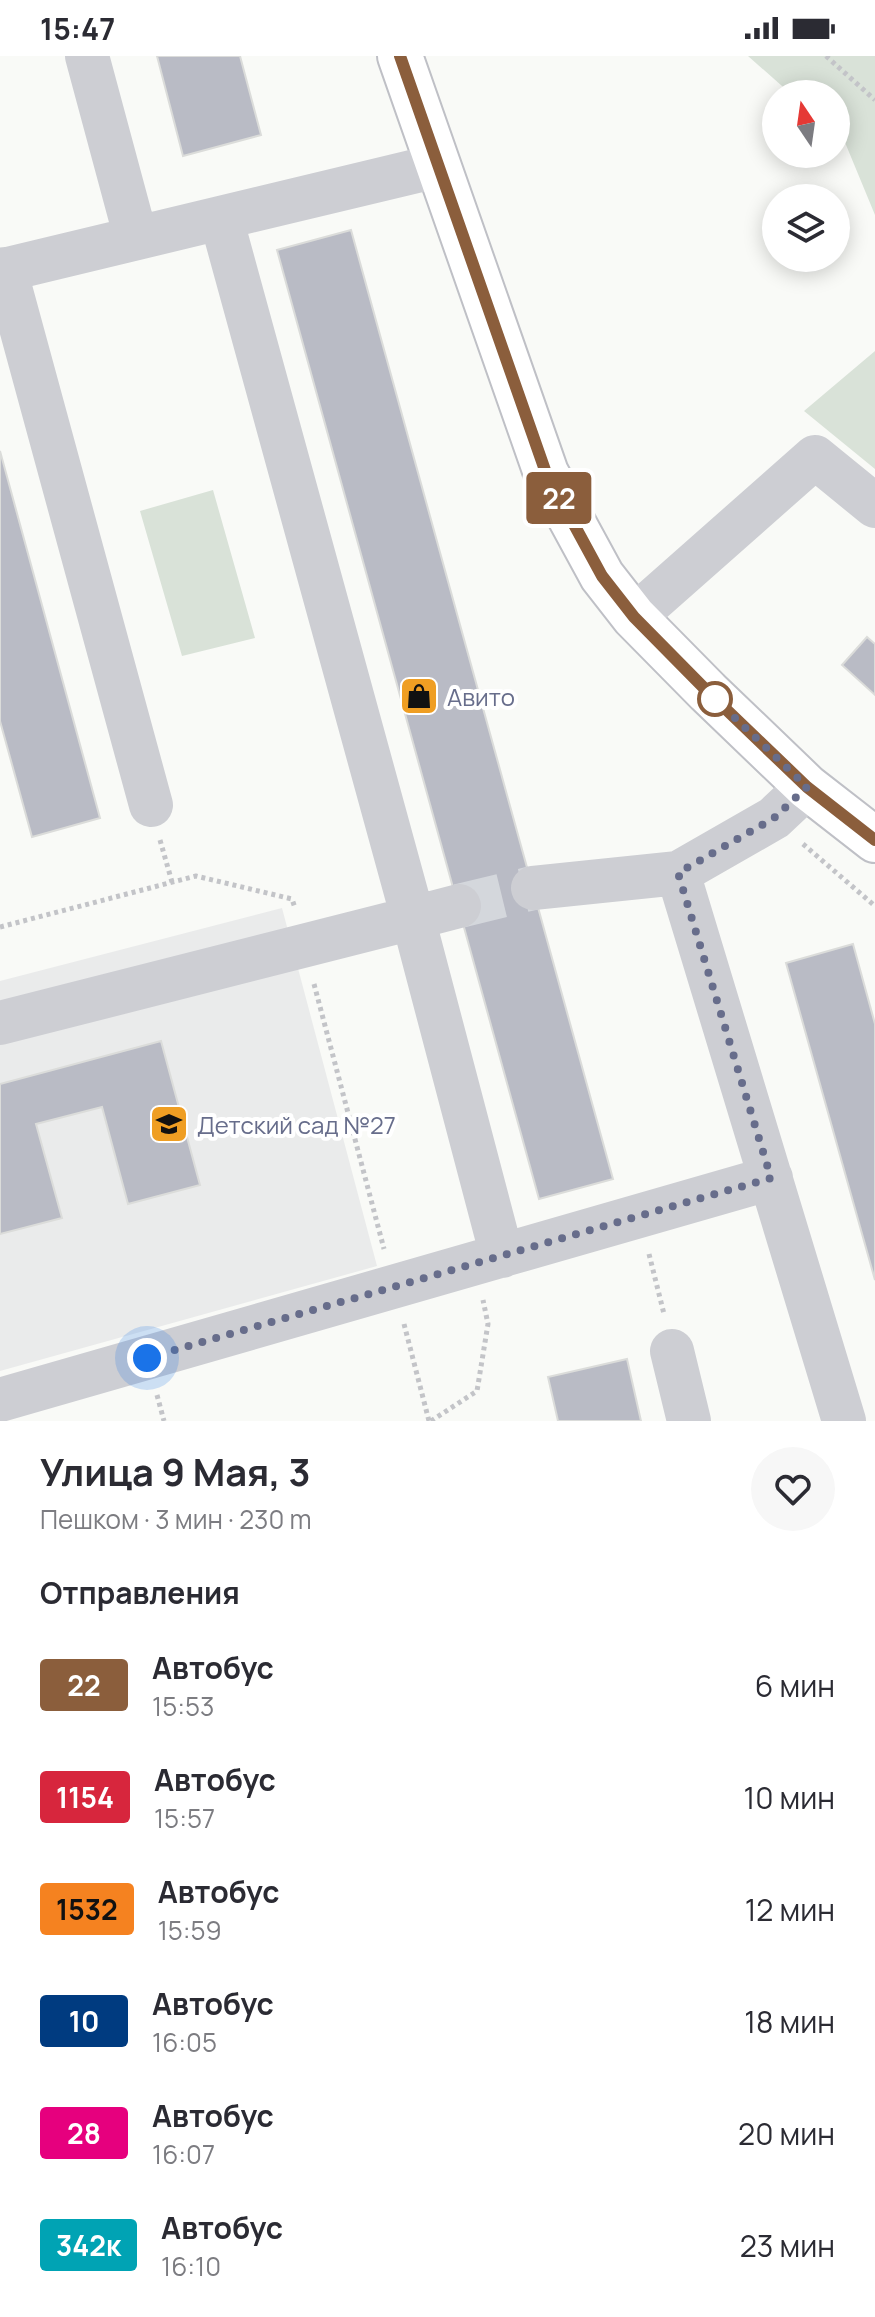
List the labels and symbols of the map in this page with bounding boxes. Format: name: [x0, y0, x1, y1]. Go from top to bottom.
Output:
north arrow: [762, 80, 850, 168]
line badge: 22: [523, 472, 595, 524]
shop icon: Авито: [398, 675, 440, 717]
place label: Авито: [447, 680, 515, 713]
unlabelled marker: [698, 682, 732, 716]
school or university icon: Детский сад №27: [148, 1103, 190, 1145]
place label: Детский сад №27: [197, 1108, 396, 1141]
your location: [127, 1338, 167, 1378]

